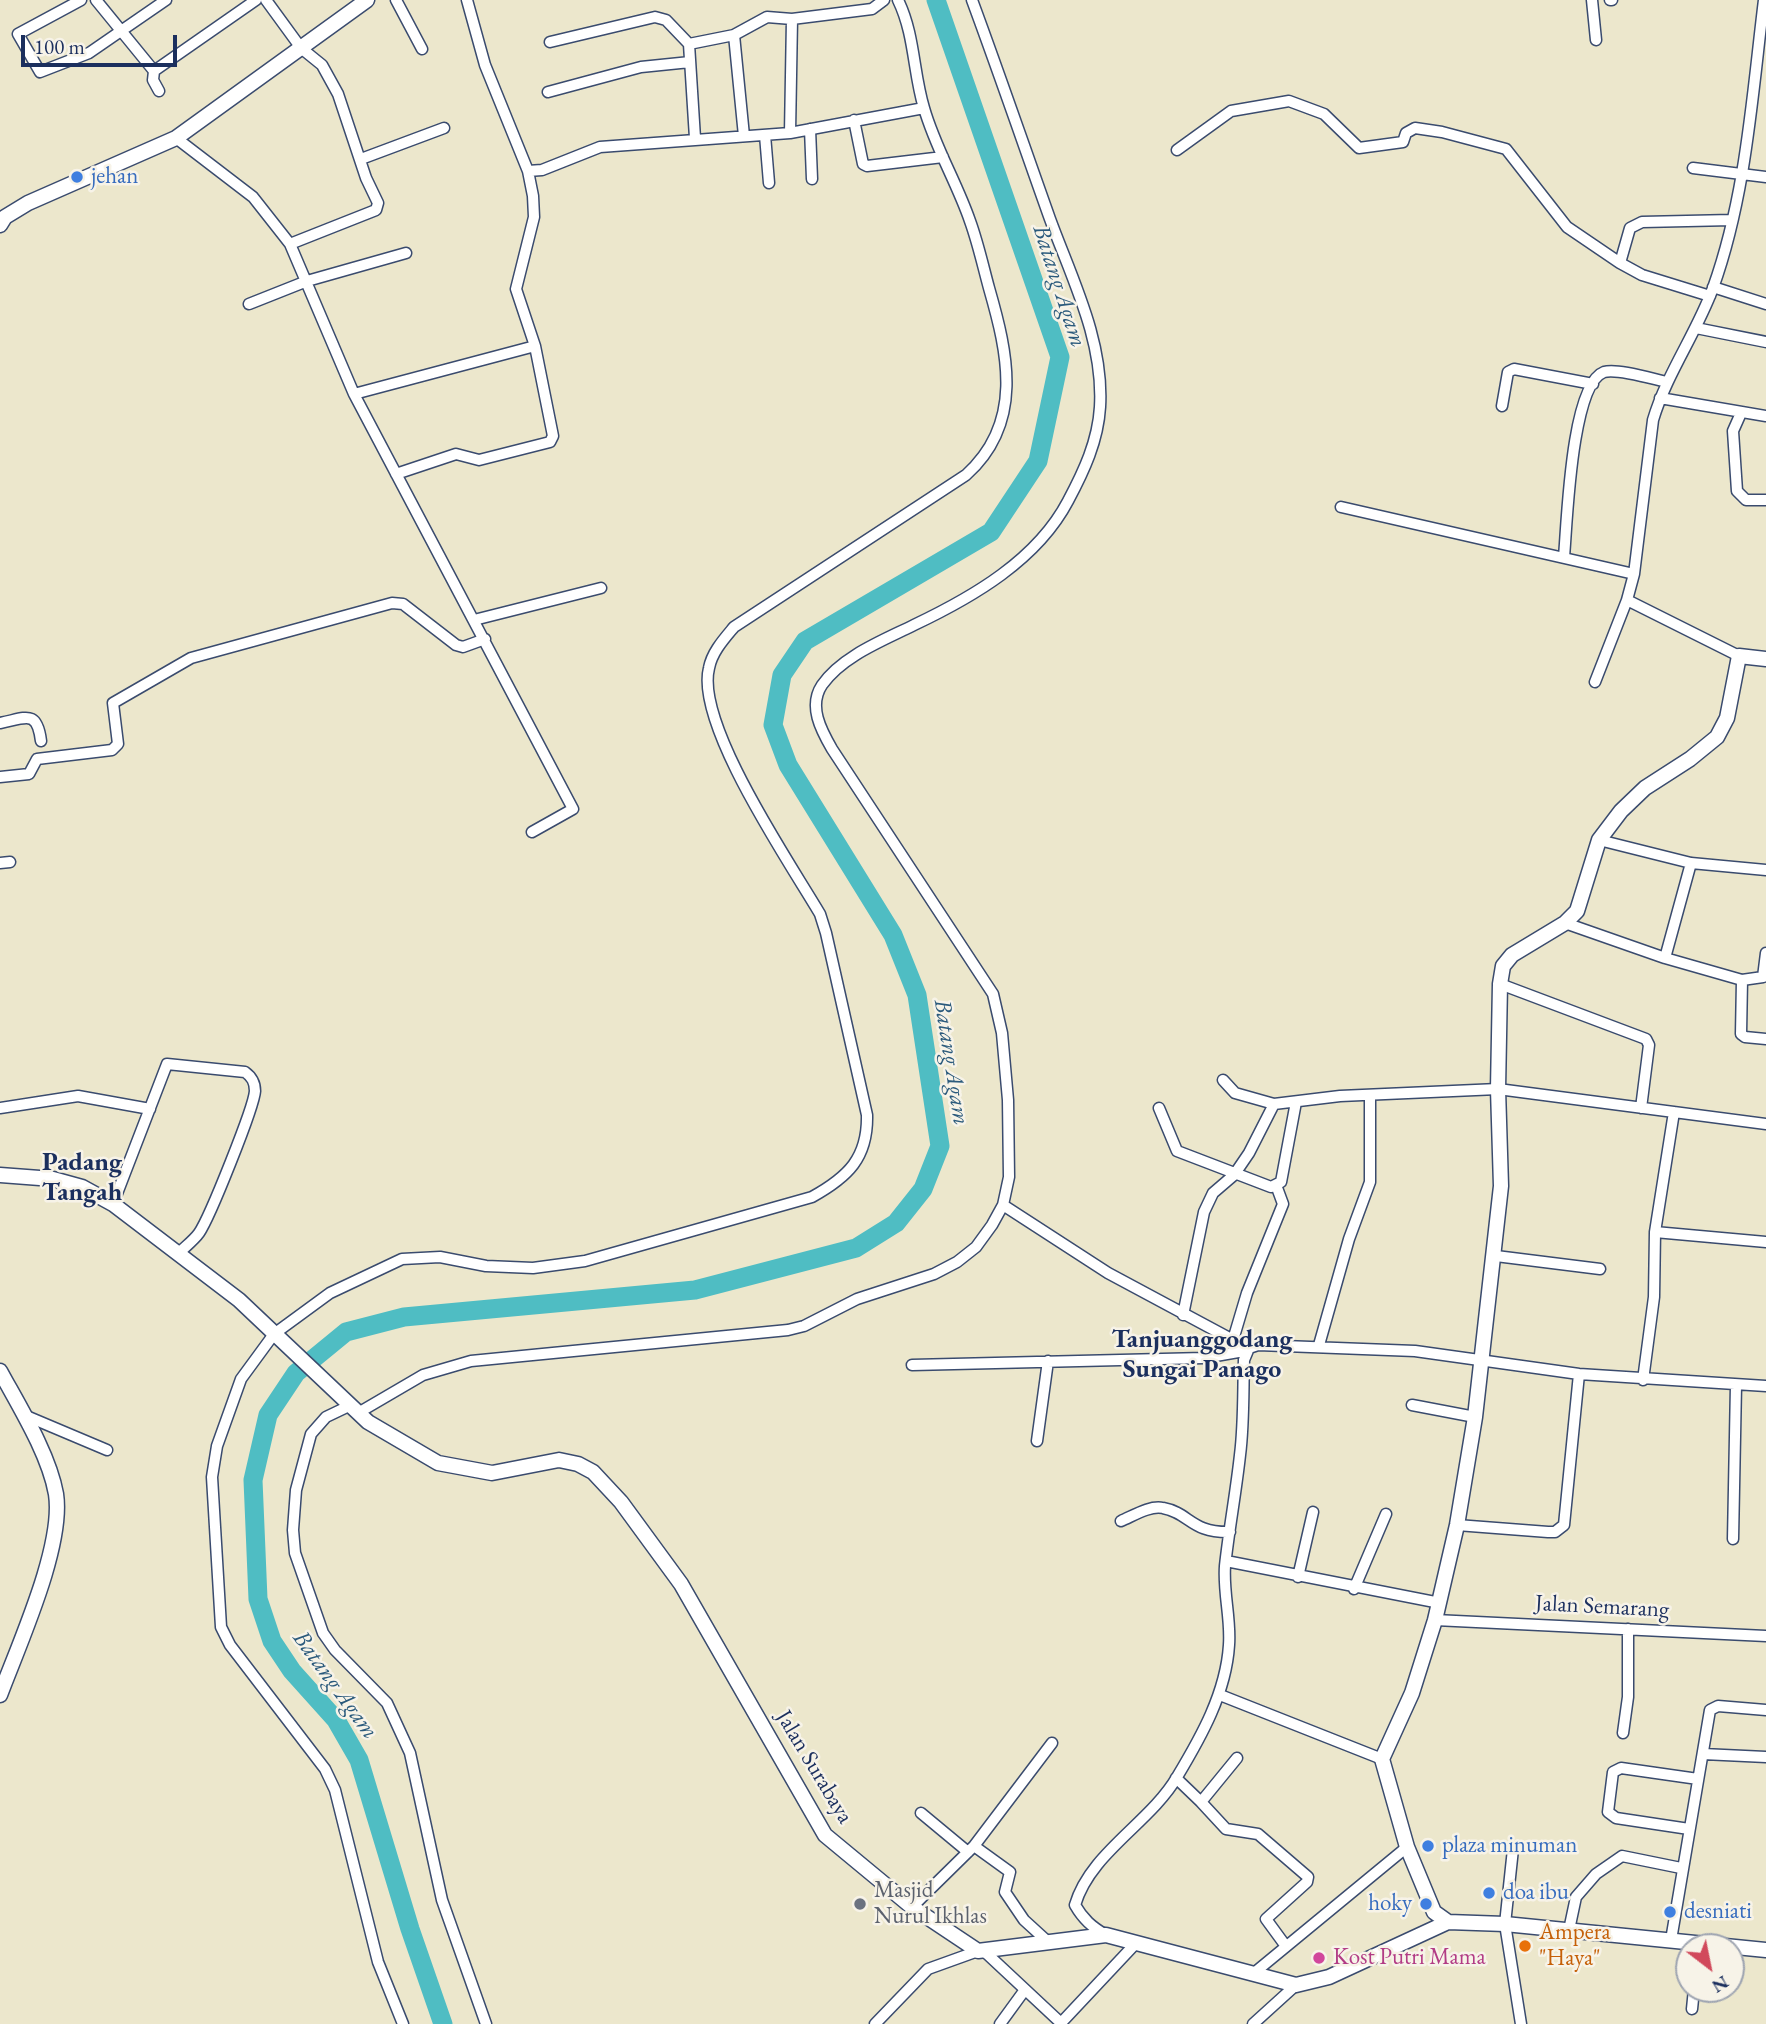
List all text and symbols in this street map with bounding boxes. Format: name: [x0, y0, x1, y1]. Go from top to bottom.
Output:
scale bar: [24, 21, 180, 65]
text: 100 m: [34, 33, 85, 60]
place label: jehan: [91, 163, 138, 191]
marker: jehan: [69, 169, 85, 185]
water label: Batang Agam: [1026, 221, 1092, 351]
water label: Batang Agam: [927, 997, 975, 1127]
district label: Padang Tangah: [42, 1147, 122, 1208]
district label: Tanjuanggodang Sungai Panago: [1111, 1324, 1293, 1386]
street label: Jalan Semarang: [1534, 1590, 1670, 1624]
water label: Batang Agam: [286, 1625, 384, 1745]
street label: Jalan Surabaya: [769, 1705, 859, 1829]
place label: plaza minuman: [1442, 1832, 1577, 1860]
marker: plaza minuman: [1420, 1838, 1436, 1854]
place label: Masjid Nurul Ikhlas: [874, 1877, 987, 1931]
place label: doa ibu: [1503, 1879, 1569, 1907]
marker: doa ibu: [1481, 1885, 1497, 1901]
place label: hoky: [1368, 1890, 1412, 1918]
marker: Masjid Nurul Ikhlas: [852, 1896, 868, 1912]
marker: hoky: [1418, 1896, 1434, 1912]
place label: desniati: [1684, 1898, 1752, 1926]
marker: desniati: [1662, 1904, 1678, 1920]
place label: Ampera "Haya": [1539, 1919, 1611, 1973]
north arrow: [1675, 1933, 1745, 2003]
marker: Ampera "Haya": [1517, 1938, 1533, 1954]
place label: Kost Putri Mama: [1333, 1944, 1486, 1972]
marker: Kost Putri Mama: [1311, 1950, 1327, 1966]
text: N: [1707, 1970, 1733, 1999]

